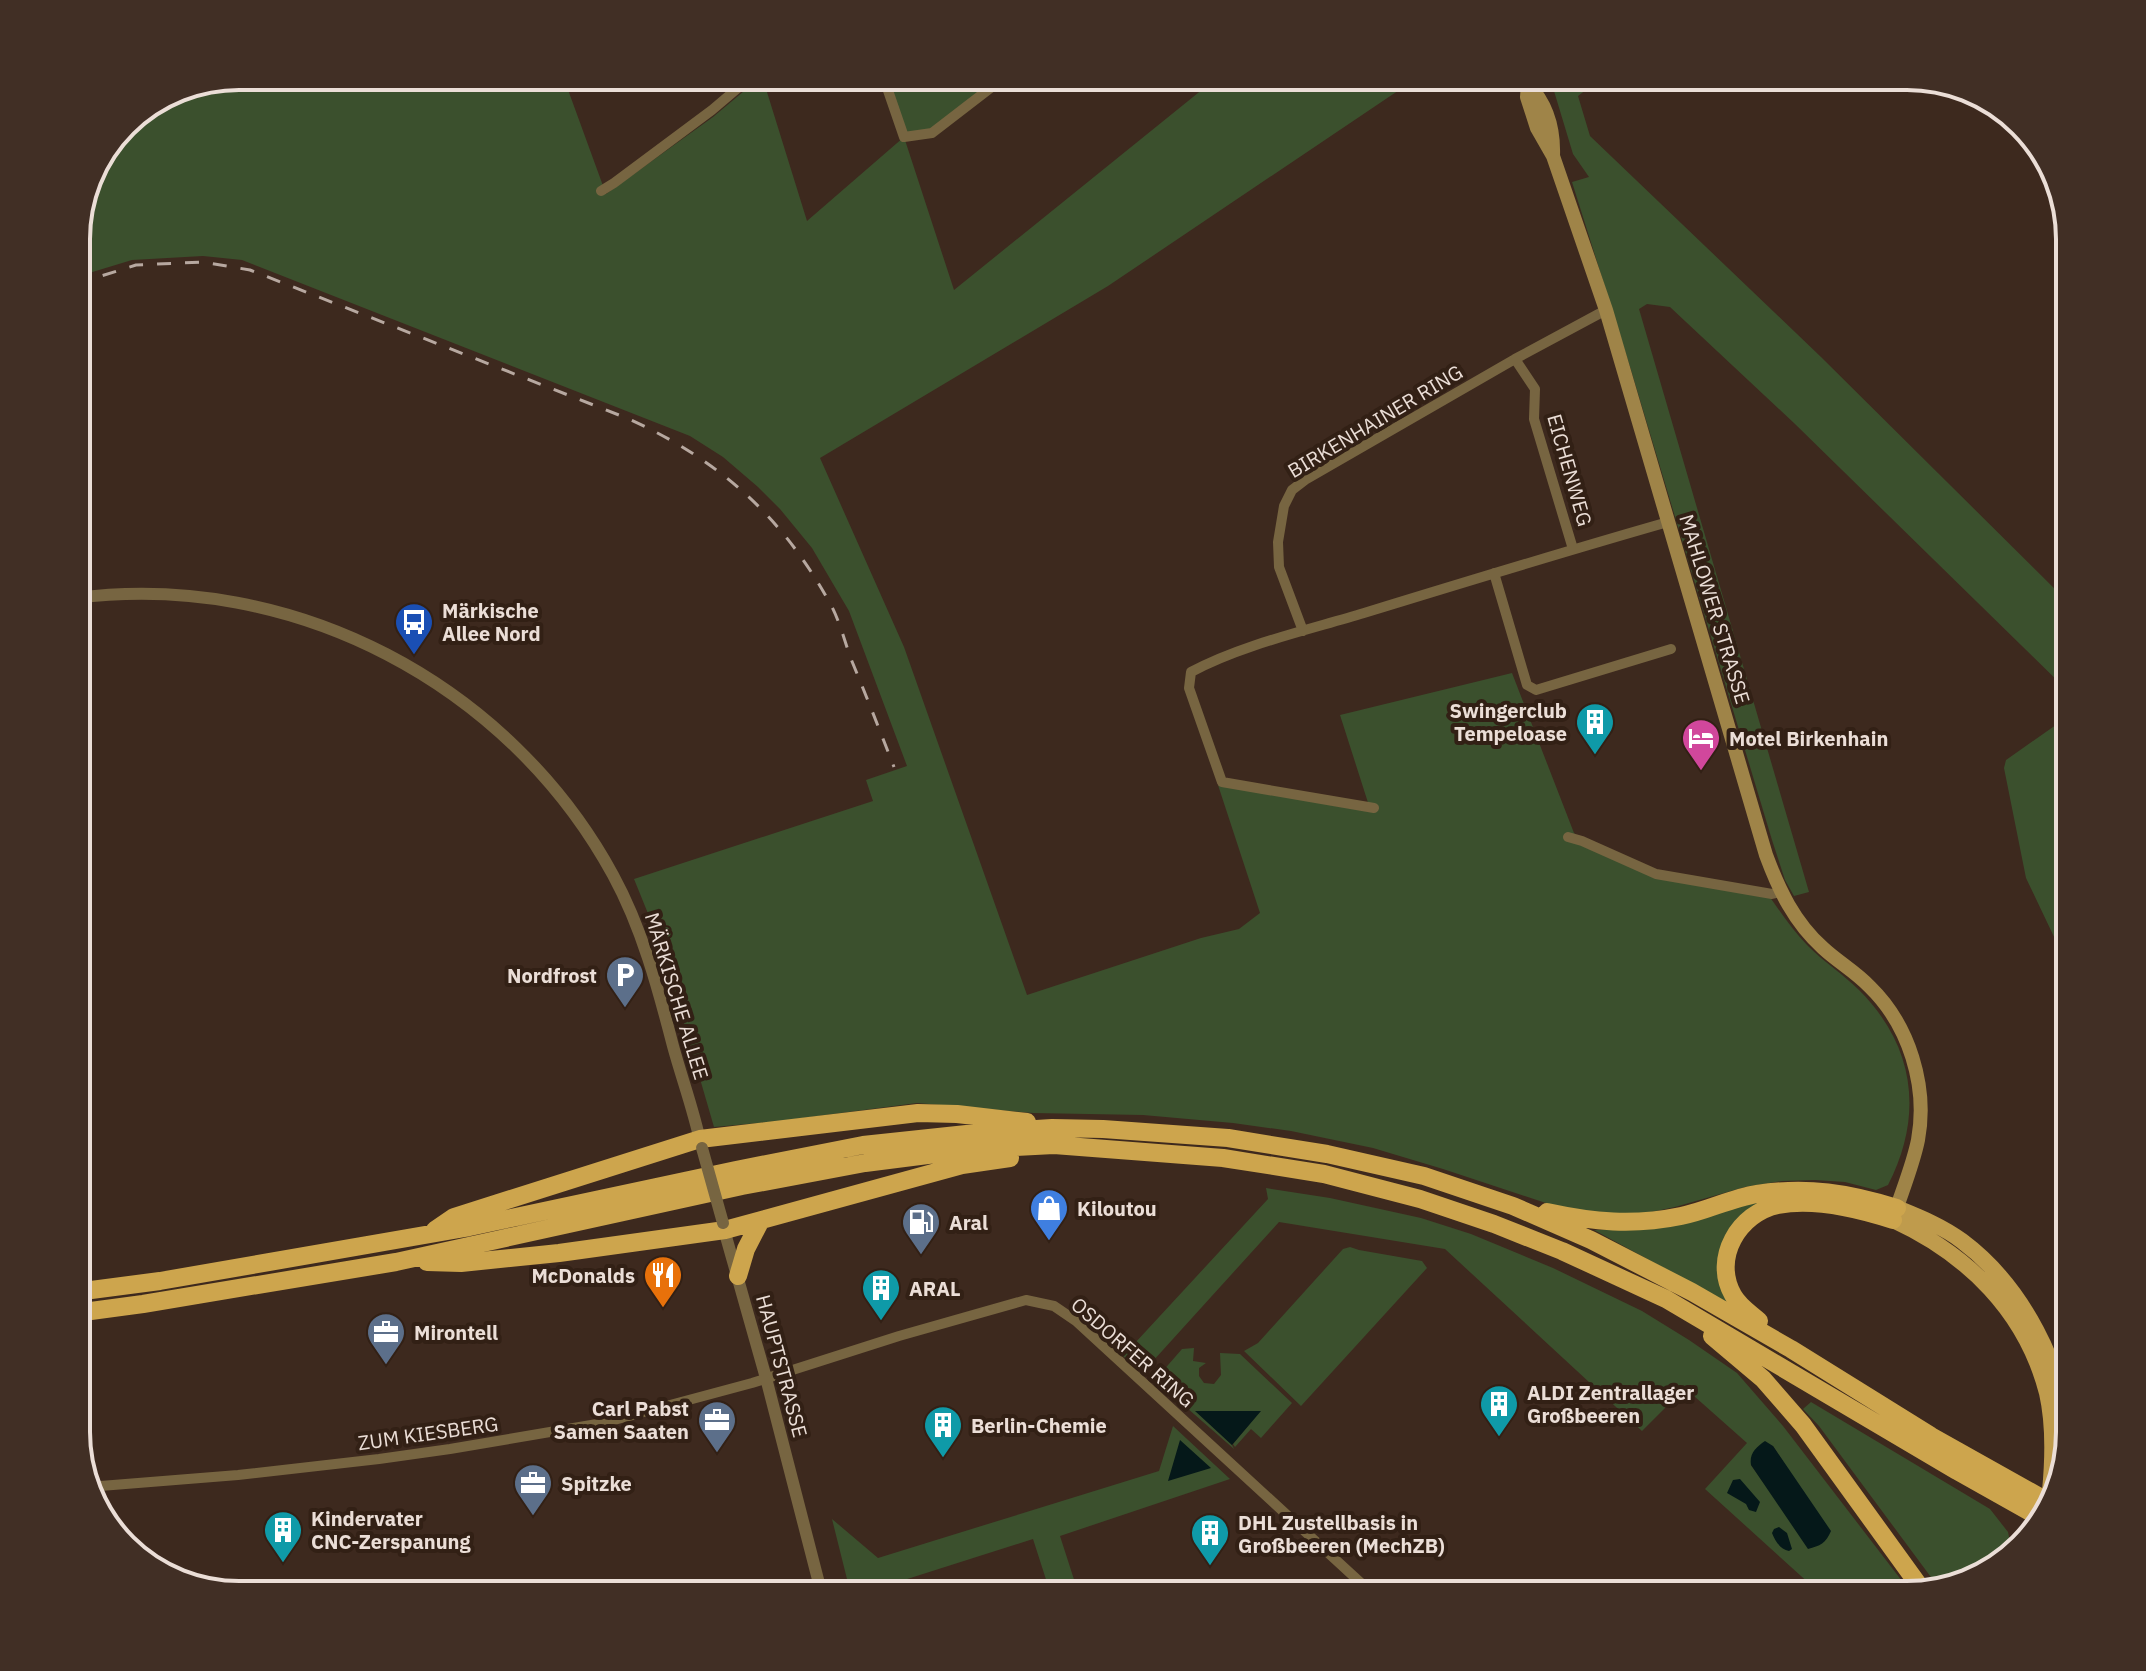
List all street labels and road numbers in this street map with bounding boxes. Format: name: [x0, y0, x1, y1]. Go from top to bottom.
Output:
street label: BIRKENHAINER RING: [1283, 358, 1467, 484]
street label: EICHENWEG: [1541, 411, 1599, 529]
street label: MAHLOWER STRASSE: [1673, 511, 1757, 707]
street label: MÄRKISCHE ALLEE: [639, 909, 715, 1083]
street label: OSDORFER RING: [1066, 1291, 1200, 1413]
street label: HAUPTSTRASSE: [750, 1292, 814, 1440]
street label: ZUM KIESBERG: [356, 1410, 500, 1456]

